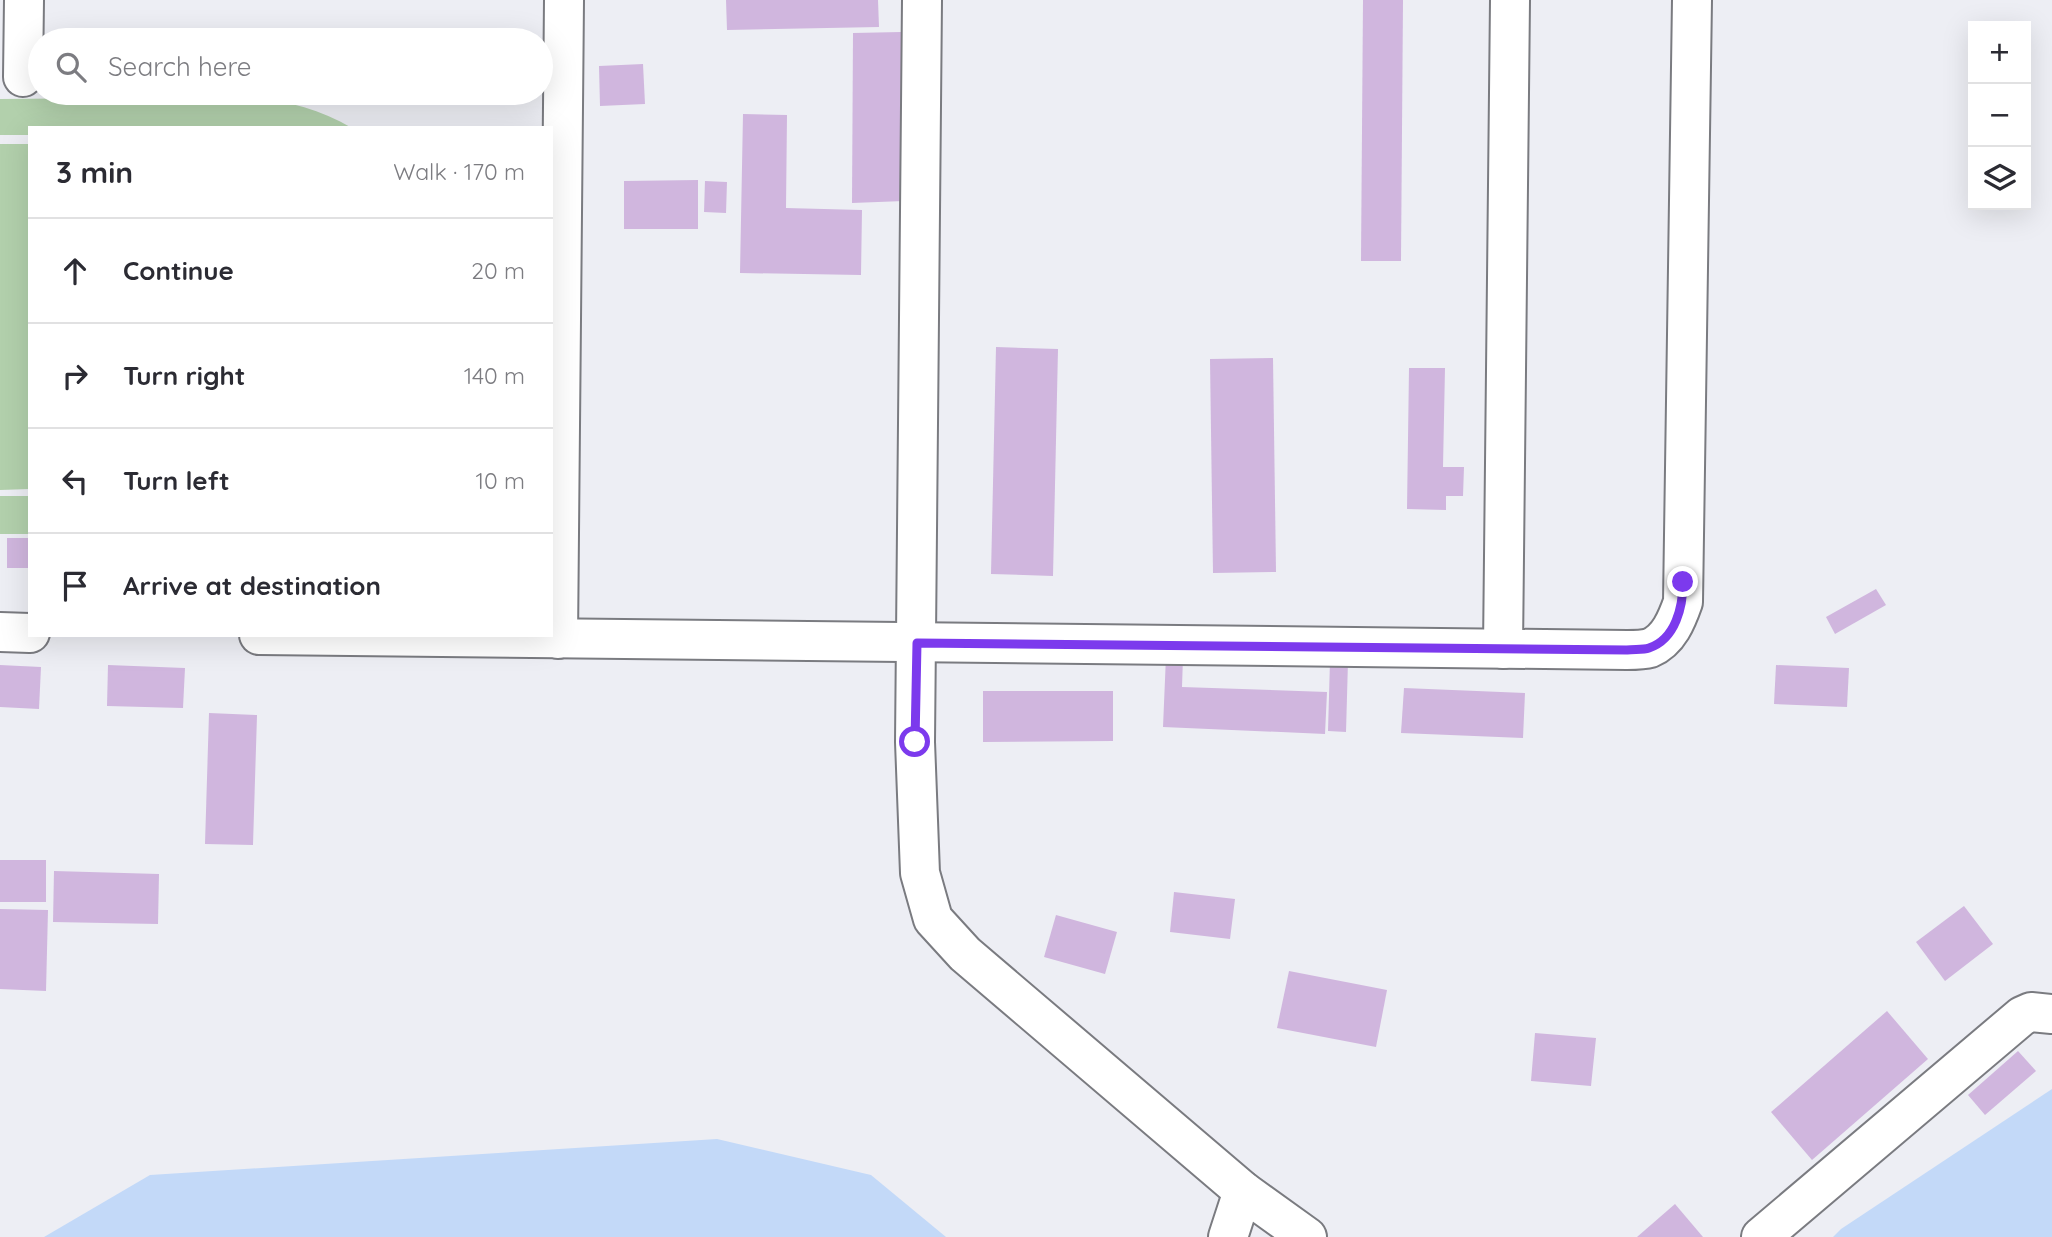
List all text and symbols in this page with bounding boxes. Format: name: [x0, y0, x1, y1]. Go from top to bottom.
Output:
map controls: [1968, 21, 2031, 210]
button: +: [1968, 21, 2031, 84]
search box: [28, 28, 553, 105]
icon: search: [52, 48, 90, 86]
text: Search here: [108, 50, 252, 83]
button: −: [1968, 84, 2031, 147]
button: layers: [1968, 147, 2031, 210]
text: 3 min: [56, 153, 133, 191]
text: Walk · 170 m: [393, 157, 525, 186]
icon: ahead: [56, 252, 94, 290]
text: Continue: [123, 254, 234, 287]
text: 20 m: [471, 256, 525, 285]
icon: right: [56, 357, 94, 395]
text: Turn right: [123, 359, 245, 392]
text: 140 m: [464, 361, 525, 390]
icon: left: [56, 462, 94, 500]
text: Turn left: [123, 464, 230, 497]
text: 10 m: [476, 466, 525, 495]
route end: [1667, 566, 1698, 597]
icon: arrive: [56, 567, 94, 605]
text: Arrive at destination: [123, 569, 381, 602]
route start: [899, 726, 930, 757]

